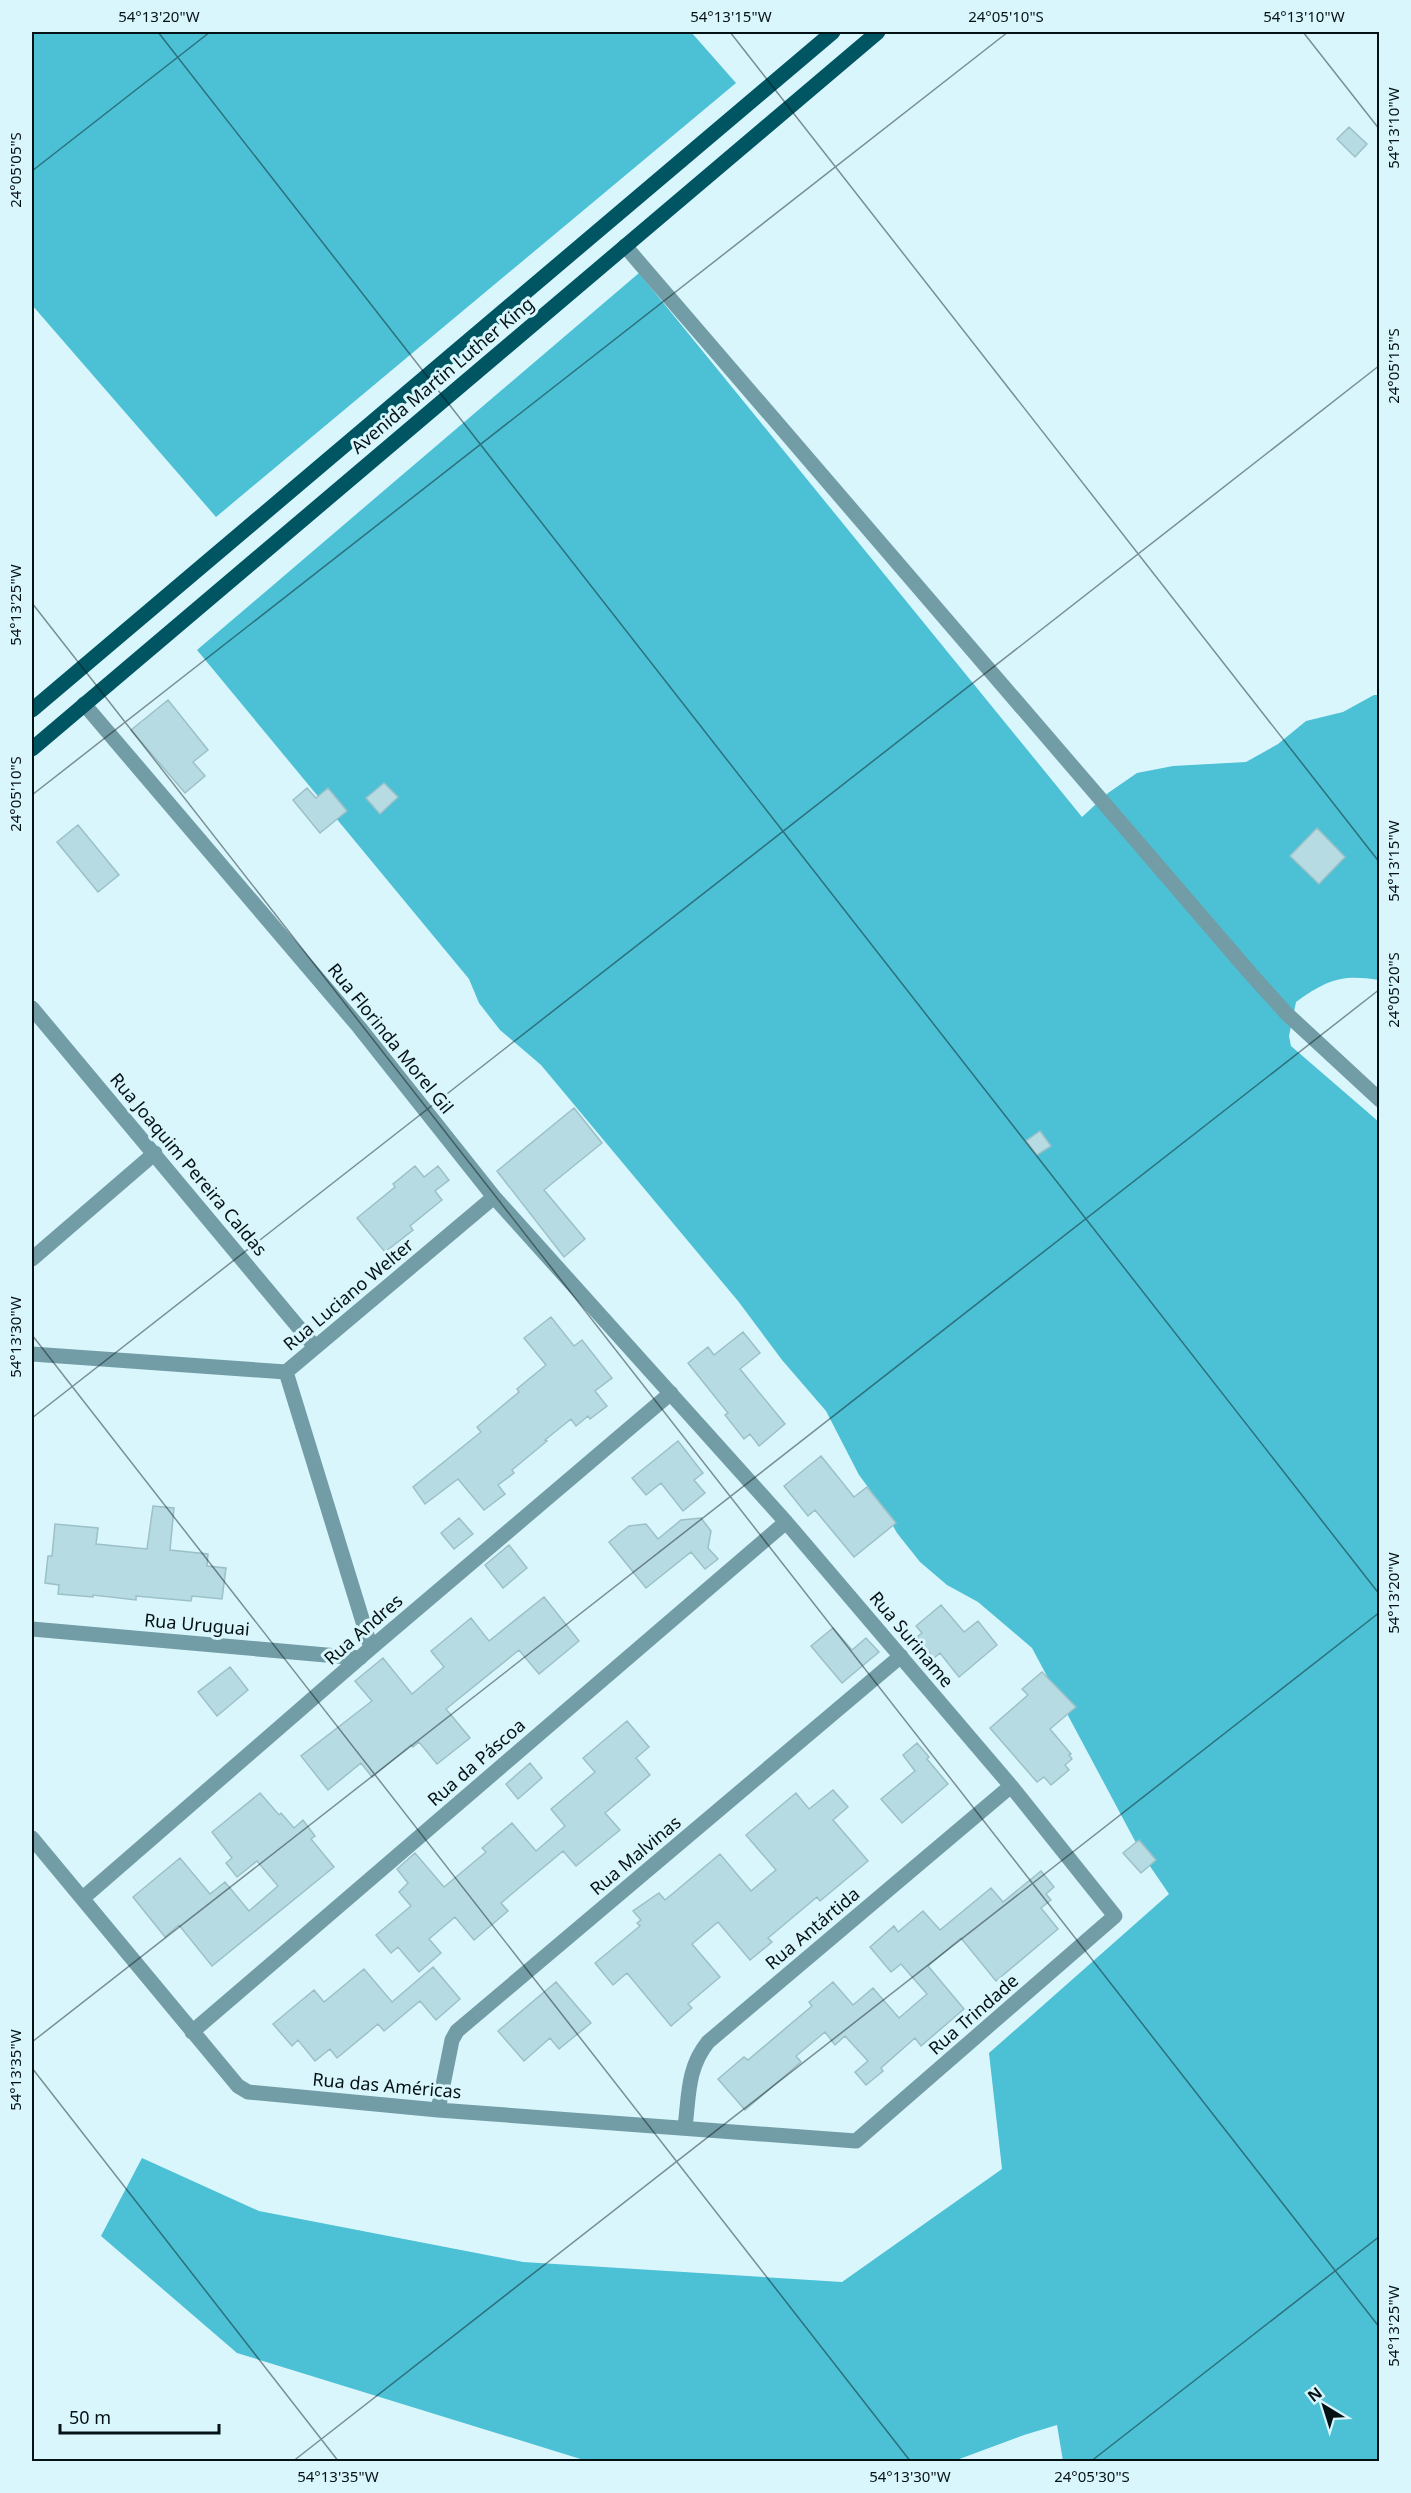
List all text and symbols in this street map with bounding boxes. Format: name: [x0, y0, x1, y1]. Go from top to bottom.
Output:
text: 54°13'20"W: [118, 6, 200, 26]
text: 54°13'15"W: [690, 6, 772, 26]
text: 24°05'10"S: [968, 6, 1044, 26]
text: 54°13'10"W: [1263, 6, 1345, 26]
text: 54°13'10"W: [1383, 87, 1403, 169]
text: 24°05'05"S: [5, 132, 25, 208]
street label: Avenida Martin Luther King: [346, 291, 538, 459]
text: 24°05'15"S: [1383, 328, 1403, 404]
text: 54°13'25"W: [5, 564, 25, 646]
text: 24°05'10"S: [5, 756, 25, 832]
text: 54°13'15"W: [1383, 820, 1403, 902]
text: 24°05'20"S: [1383, 952, 1403, 1028]
street label: Rua Florinda Morel Gil: [323, 958, 459, 1118]
street label: Rua Joaquim Pereira Caldas: [105, 1067, 273, 1261]
street label: Rua Luciano Welter: [278, 1232, 419, 1356]
text: 54°13'30"W: [5, 1296, 25, 1378]
text: 54°13'20"W: [1383, 1552, 1403, 1634]
street label: Rua Suriname: [865, 1586, 959, 1692]
street label: Rua Andres: [319, 1588, 407, 1670]
street label: Rua Uruguai: [143, 1607, 251, 1641]
street label: Rua da Páscoa: [422, 1713, 530, 1811]
street label: Rua Malvinas: [584, 1810, 686, 1900]
street label: Rua Antártida: [760, 1882, 864, 1974]
street label: Rua Trindade: [923, 1968, 1023, 2060]
text: 54°13'35"W: [5, 2029, 25, 2111]
street label: Rua das Américas: [311, 2067, 463, 2103]
text: 54°13'25"W: [1383, 2285, 1403, 2367]
north arrow: [1294, 2376, 1354, 2436]
text: N: [1303, 2382, 1327, 2407]
scale bar: [60, 2397, 219, 2435]
text: 50 m: [69, 2405, 111, 2429]
text: 54°13'35"W: [297, 2466, 379, 2486]
text: 54°13'30"W: [869, 2466, 951, 2486]
text: 24°05'30"S: [1054, 2466, 1130, 2486]

